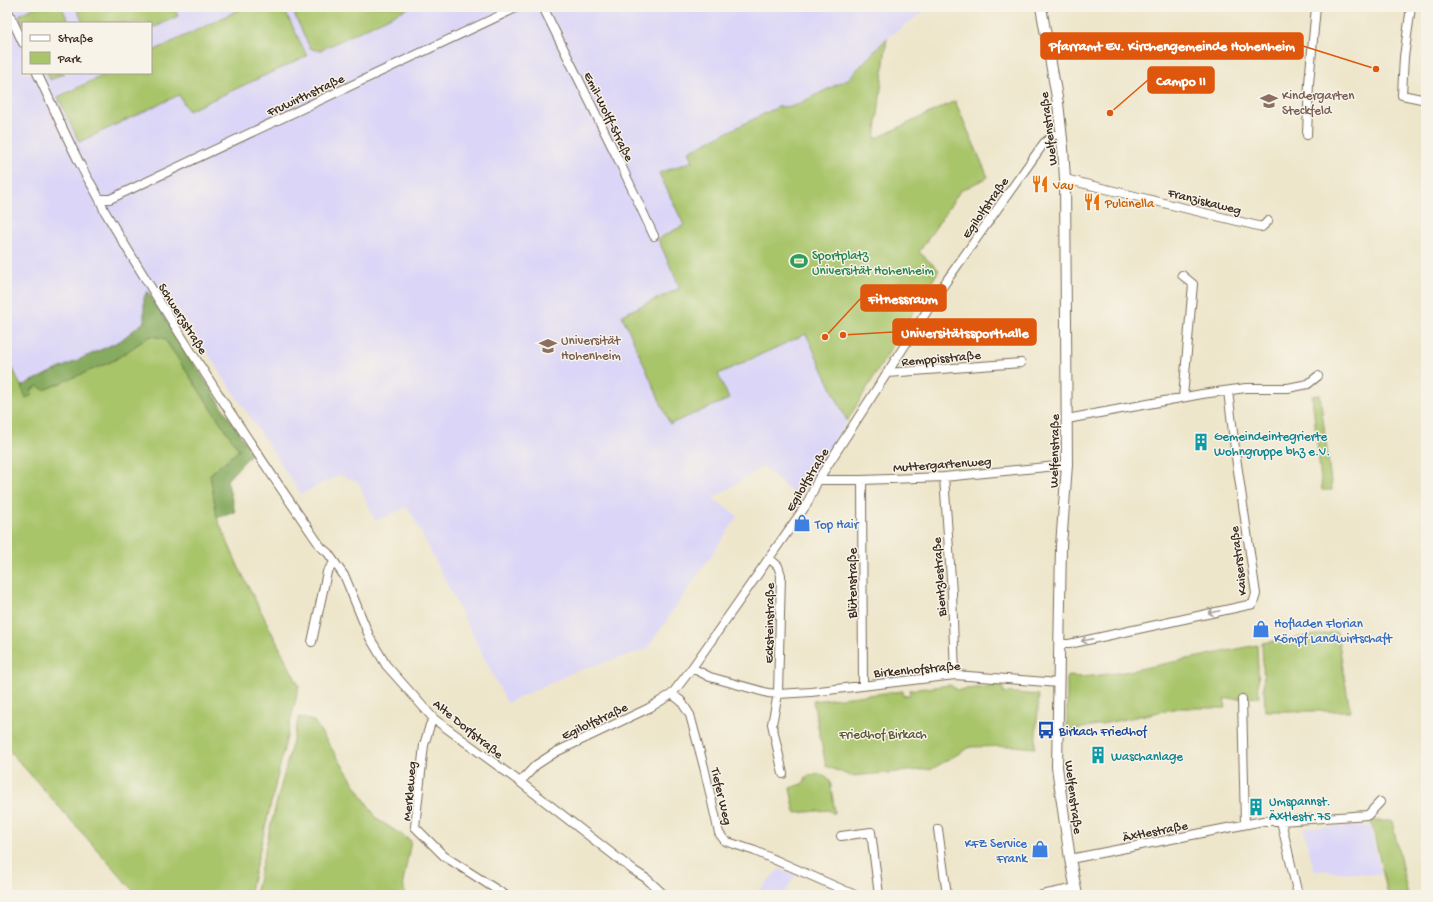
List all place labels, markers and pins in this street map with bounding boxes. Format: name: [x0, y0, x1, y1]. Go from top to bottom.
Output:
callout: Pfarramt Ev. Kirchengemeinde Hohenheim: [1041, 33, 1303, 59]
callout: Campo II: [1148, 67, 1214, 93]
place label: Kindergarten Steckfeld: [1282, 89, 1355, 119]
school or university icon: Kindergarten Steckfeld: [1259, 91, 1279, 111]
restaurant icon: Vau: [1030, 174, 1050, 194]
place label: Vau: [1052, 179, 1074, 194]
restaurant icon: Pulcinella: [1082, 192, 1102, 212]
place label: Pulcinella: [1104, 197, 1155, 212]
place label: Sportplatz Universität Hohenheim: [812, 249, 934, 279]
sports icon: Sportplatz Universität Hohenheim: [789, 251, 809, 271]
callout: Fitnessraum: [861, 285, 946, 311]
callout: Universitätssporthalle: [893, 319, 1036, 345]
place label: Universität Hohenheim: [561, 334, 622, 364]
school or university icon: Universität Hohenheim: [538, 336, 558, 356]
place label: Gemeindeintegrierte Wohngruppe bhz e.V.: [1214, 430, 1330, 460]
building icon: Gemeindeintegrierte Wohngruppe bhz e.V.: [1191, 432, 1211, 452]
shop icon: Top Hair: [792, 513, 812, 533]
place label: Top Hair: [814, 518, 860, 533]
place label: Hofladen Florian Kömpf Landwirtschaft: [1274, 617, 1394, 647]
shop icon: Hofladen Florian Kömpf Landwirtschaft: [1251, 619, 1271, 639]
bus stop icon: Birkach Friedhof: [1036, 720, 1056, 740]
place label: Birkach Friedhof: [1058, 725, 1148, 740]
building icon: Waschanlage: [1088, 745, 1108, 765]
place label: Waschanlage: [1111, 750, 1183, 765]
place label: Umspannst. Äxtlestr.75: [1269, 795, 1331, 825]
building icon: Umspannst. Äxtlestr.75: [1246, 797, 1266, 817]
place label: KFZ Service Frank: [965, 837, 1028, 867]
shop icon: KFZ Service Frank: [1030, 839, 1050, 859]

